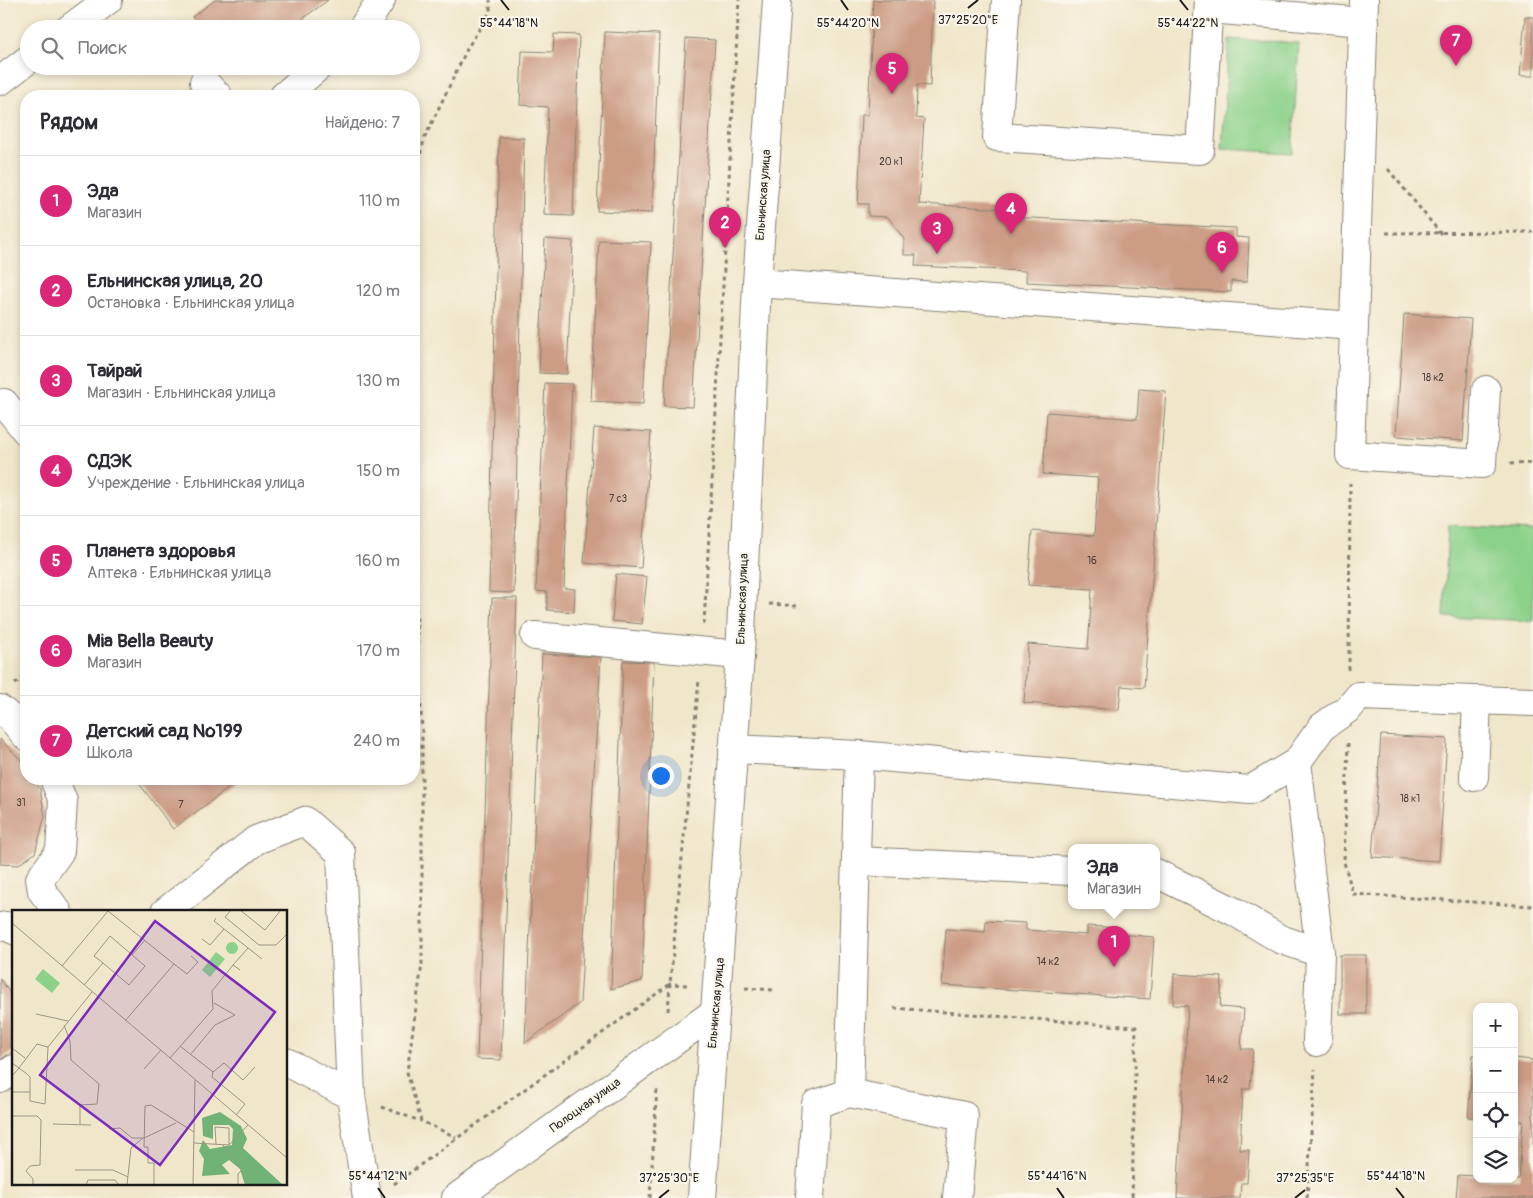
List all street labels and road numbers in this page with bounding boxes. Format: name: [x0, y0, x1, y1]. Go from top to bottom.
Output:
street label: Ельнинская улица: [753, 149, 774, 241]
street label: Ельнинская улица: [733, 553, 752, 645]
street label: Ельнинская улица: [705, 956, 728, 1049]
street label: Полоцкая улица: [547, 1074, 624, 1136]

